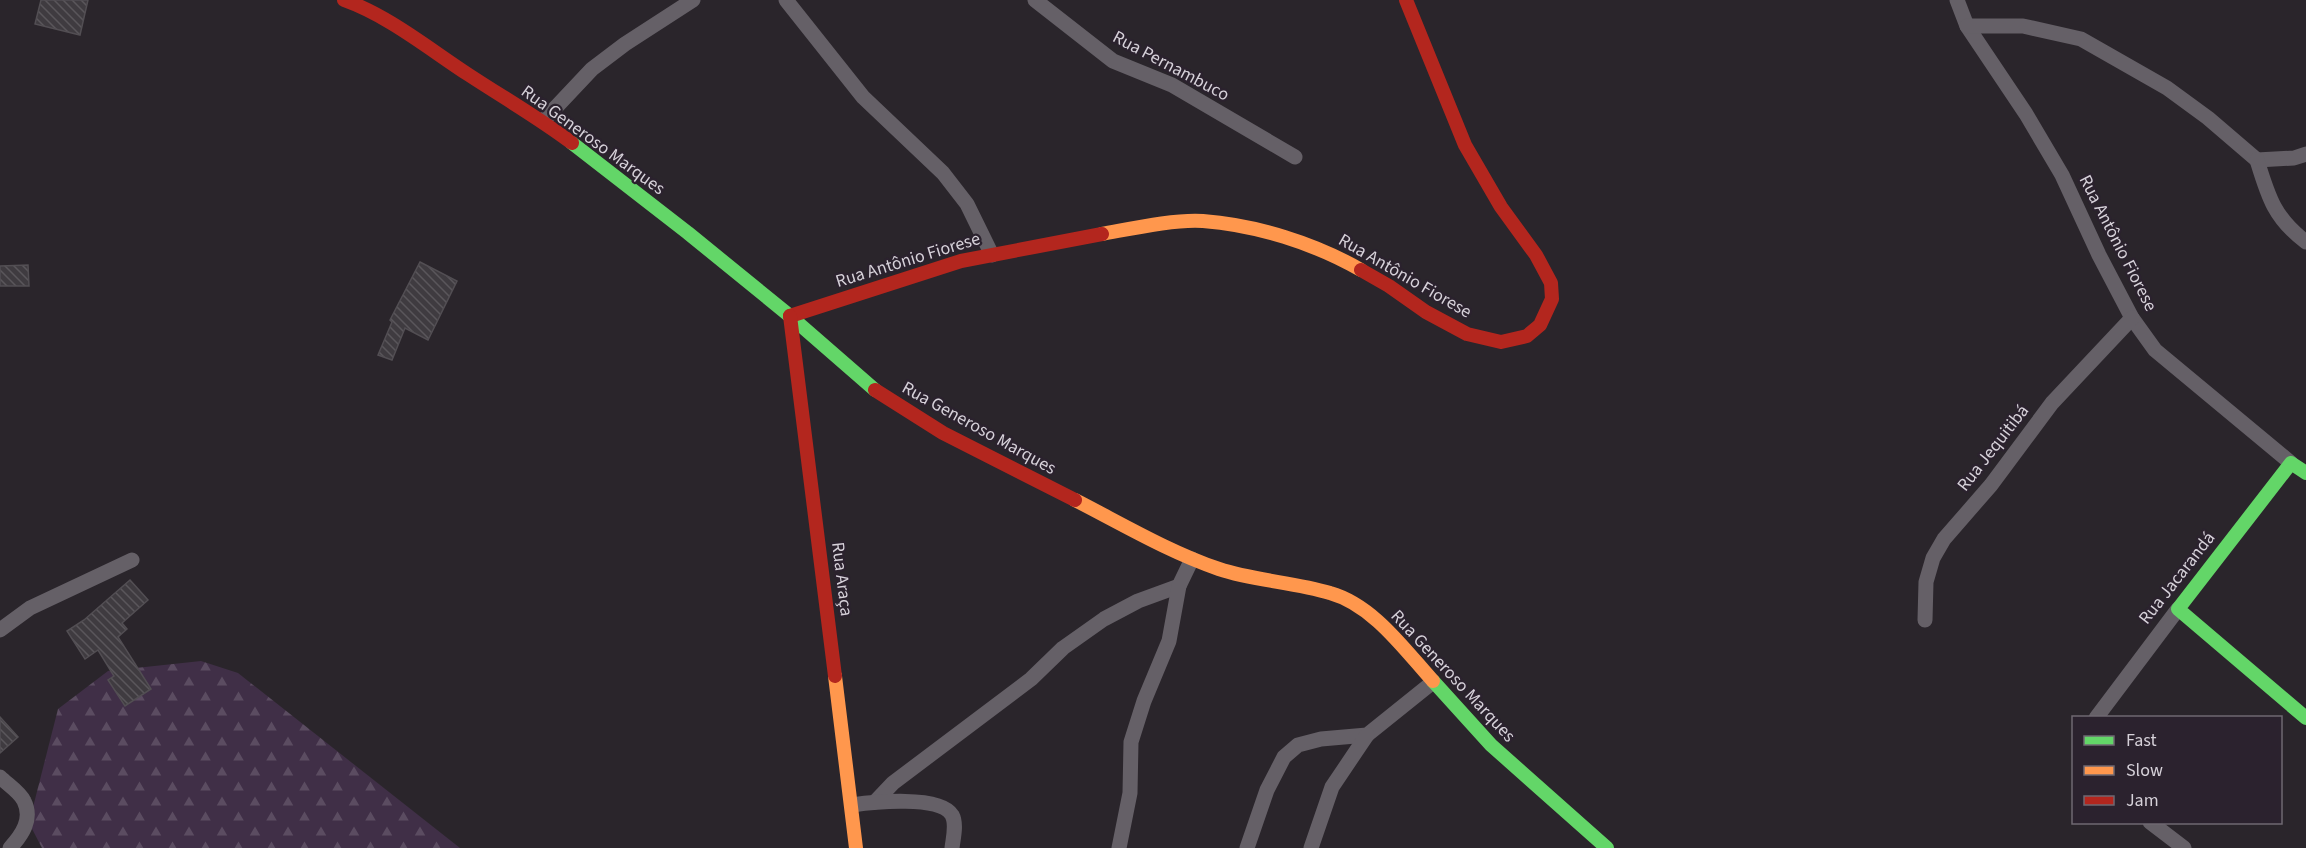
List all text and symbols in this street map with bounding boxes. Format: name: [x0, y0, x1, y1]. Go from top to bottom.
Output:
street label: Rua Pernambuco: [1108, 25, 1234, 107]
street label: Rua Generoso Marques: [516, 79, 670, 201]
street label: Rua Antônio Fiorese: [2073, 170, 2163, 316]
street label: Rua Antônio Fiorese: [833, 226, 983, 294]
street label: Rua Antônio Fiorese: [1334, 228, 1476, 324]
street label: Rua Generoso Marques: [897, 375, 1061, 481]
street label: Rua Jequitibá: [1951, 399, 2035, 497]
street label: Rua Jacarandá: [2133, 526, 2221, 630]
street label: Rua Araça: [825, 541, 859, 617]
street label: Rua Generoso Marques: [1385, 604, 1521, 748]
legend: [2072, 716, 2282, 824]
text: Fast: [2126, 728, 2157, 753]
text: Slow: [2126, 758, 2163, 783]
text: Jam: [2126, 788, 2159, 813]

